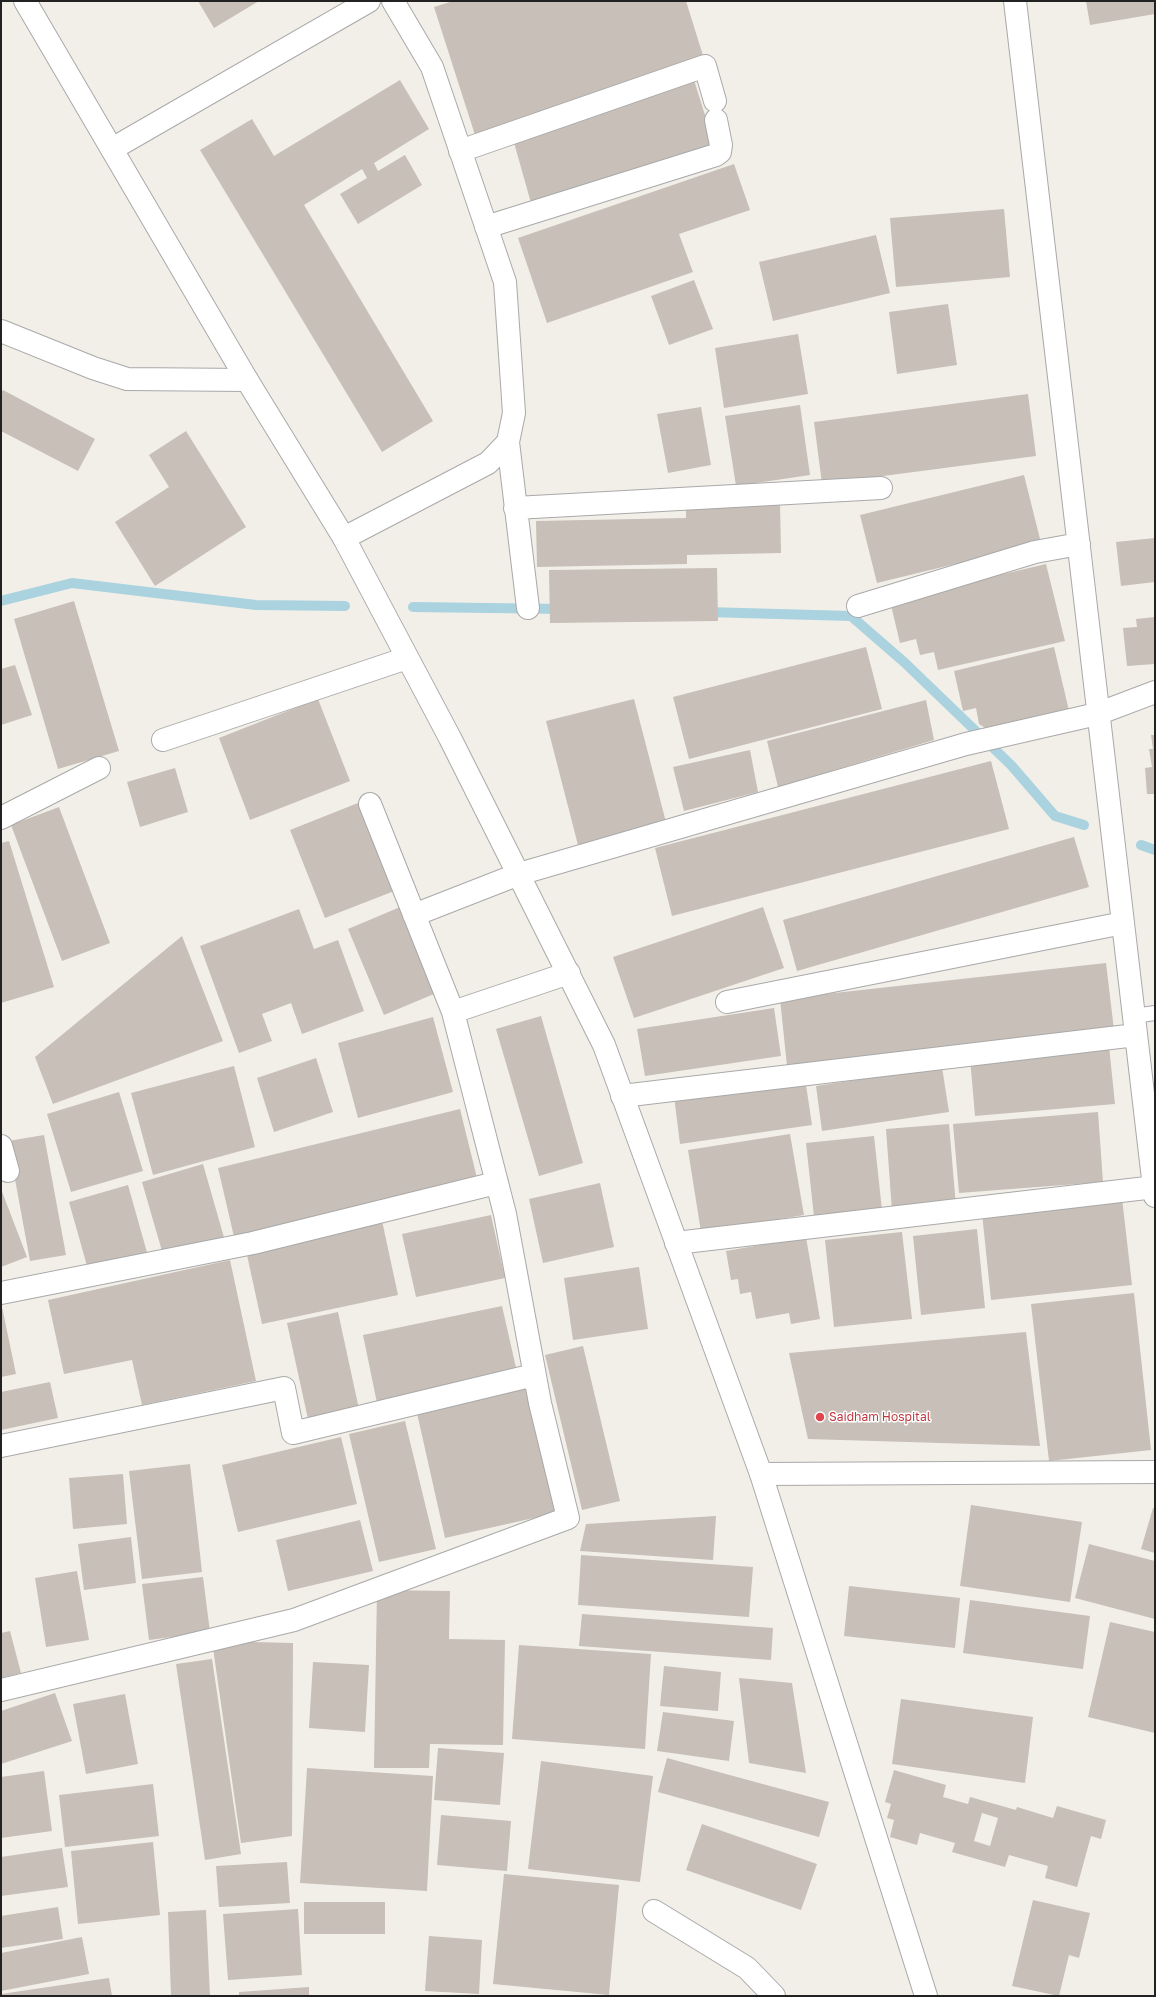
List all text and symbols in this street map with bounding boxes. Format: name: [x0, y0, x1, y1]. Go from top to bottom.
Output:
place label: Saidham Hospital: [829, 1410, 931, 1424]
marker: Saidham Hospital: [814, 1411, 826, 1423]

